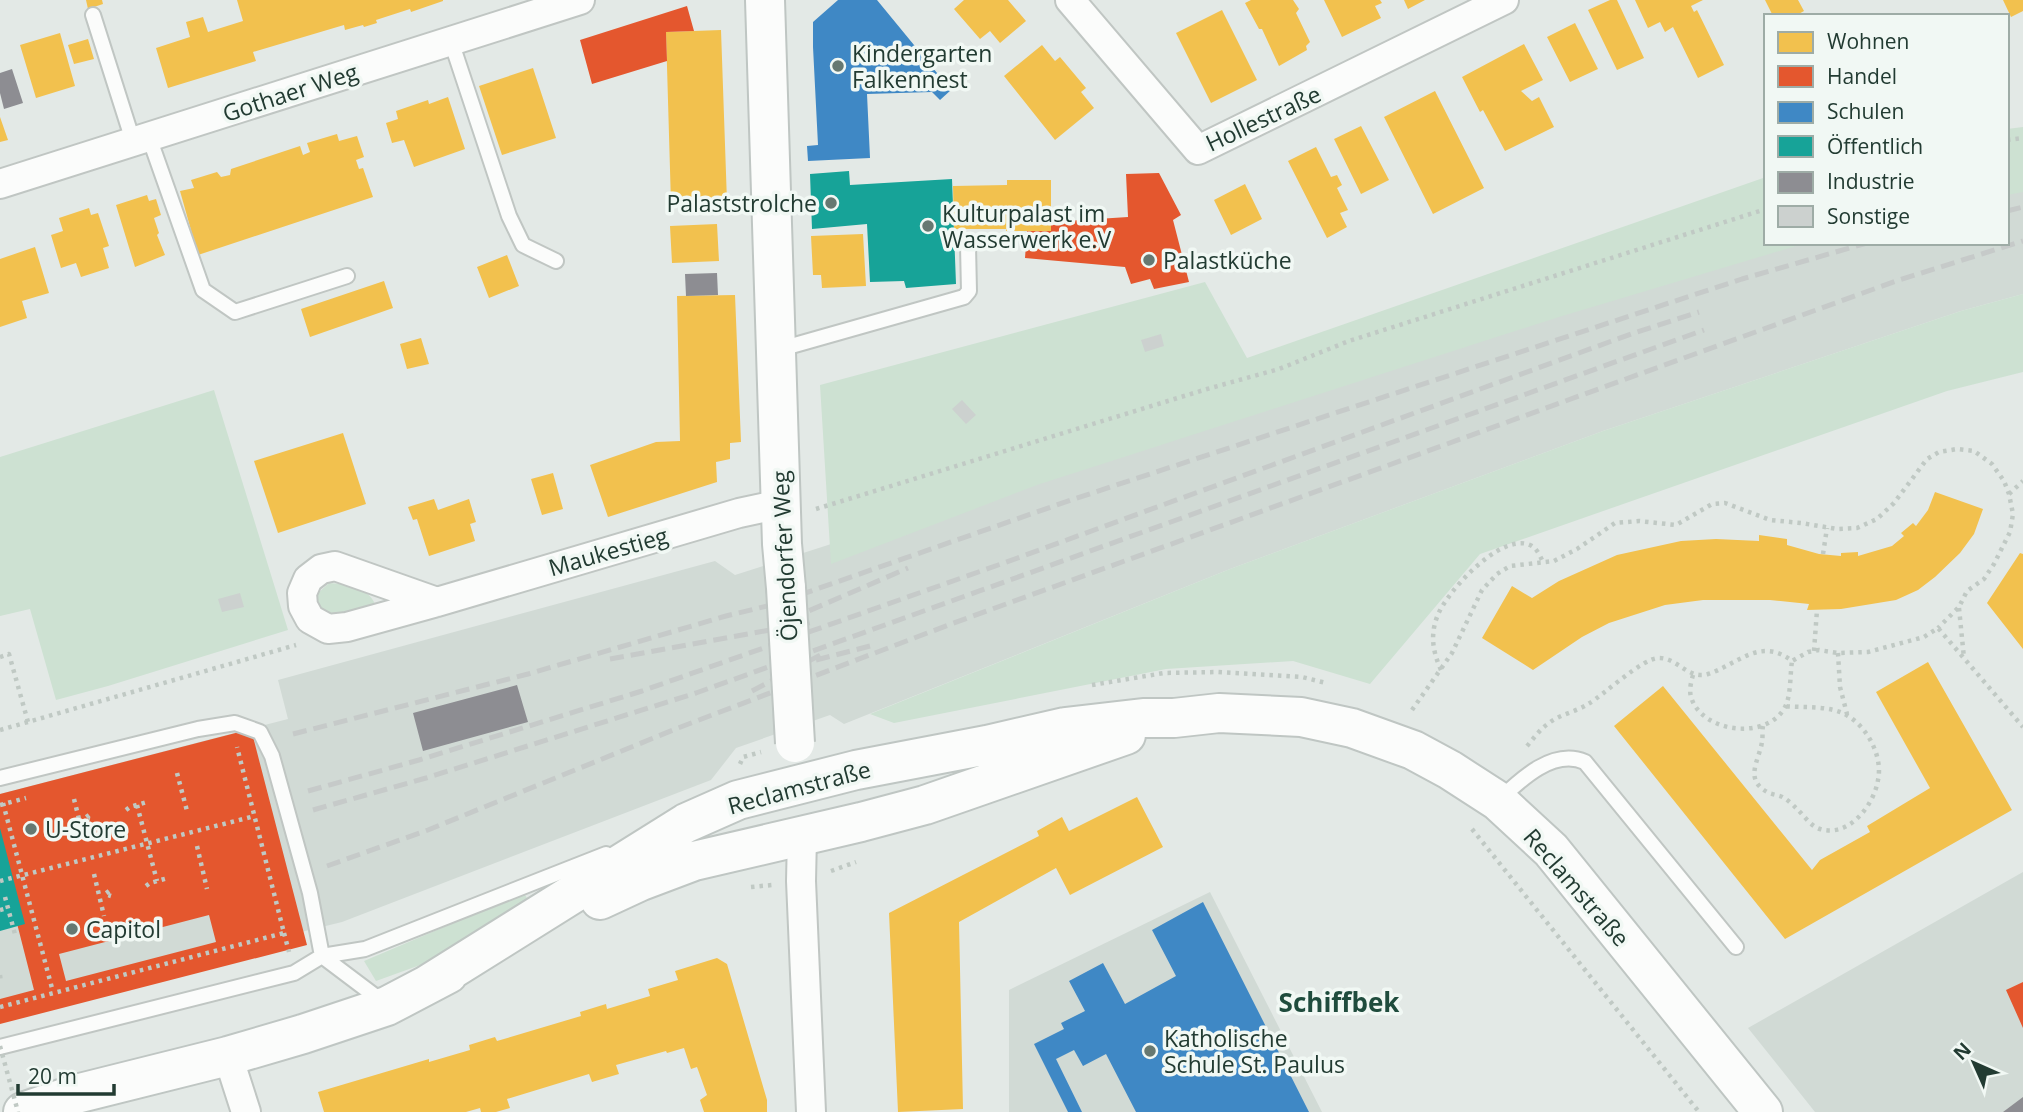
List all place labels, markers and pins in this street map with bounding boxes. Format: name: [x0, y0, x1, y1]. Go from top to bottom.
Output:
place label: Kindergarten Falkennest: [852, 37, 992, 95]
marker: Kindergarten Falkennest: [830, 58, 846, 74]
place label: Palaststrolche: [666, 187, 817, 219]
marker: Palaststrolche: [823, 195, 839, 211]
place label: Kulturpalast im Wasserwerk e.V: [942, 197, 1111, 255]
marker: Kulturpalast im Wasserwerk e.V: [920, 218, 936, 234]
place label: Palastküche: [1163, 244, 1292, 276]
marker: Palastküche: [1141, 252, 1157, 268]
place label: U-Store: [45, 813, 126, 845]
marker: U-Store: [23, 821, 39, 837]
place label: Capitol: [86, 913, 161, 945]
marker: Capitol: [64, 921, 80, 937]
place label: Katholische Schule St. Paulus: [1164, 1022, 1345, 1080]
marker: Katholische Schule St. Paulus: [1142, 1043, 1158, 1059]

